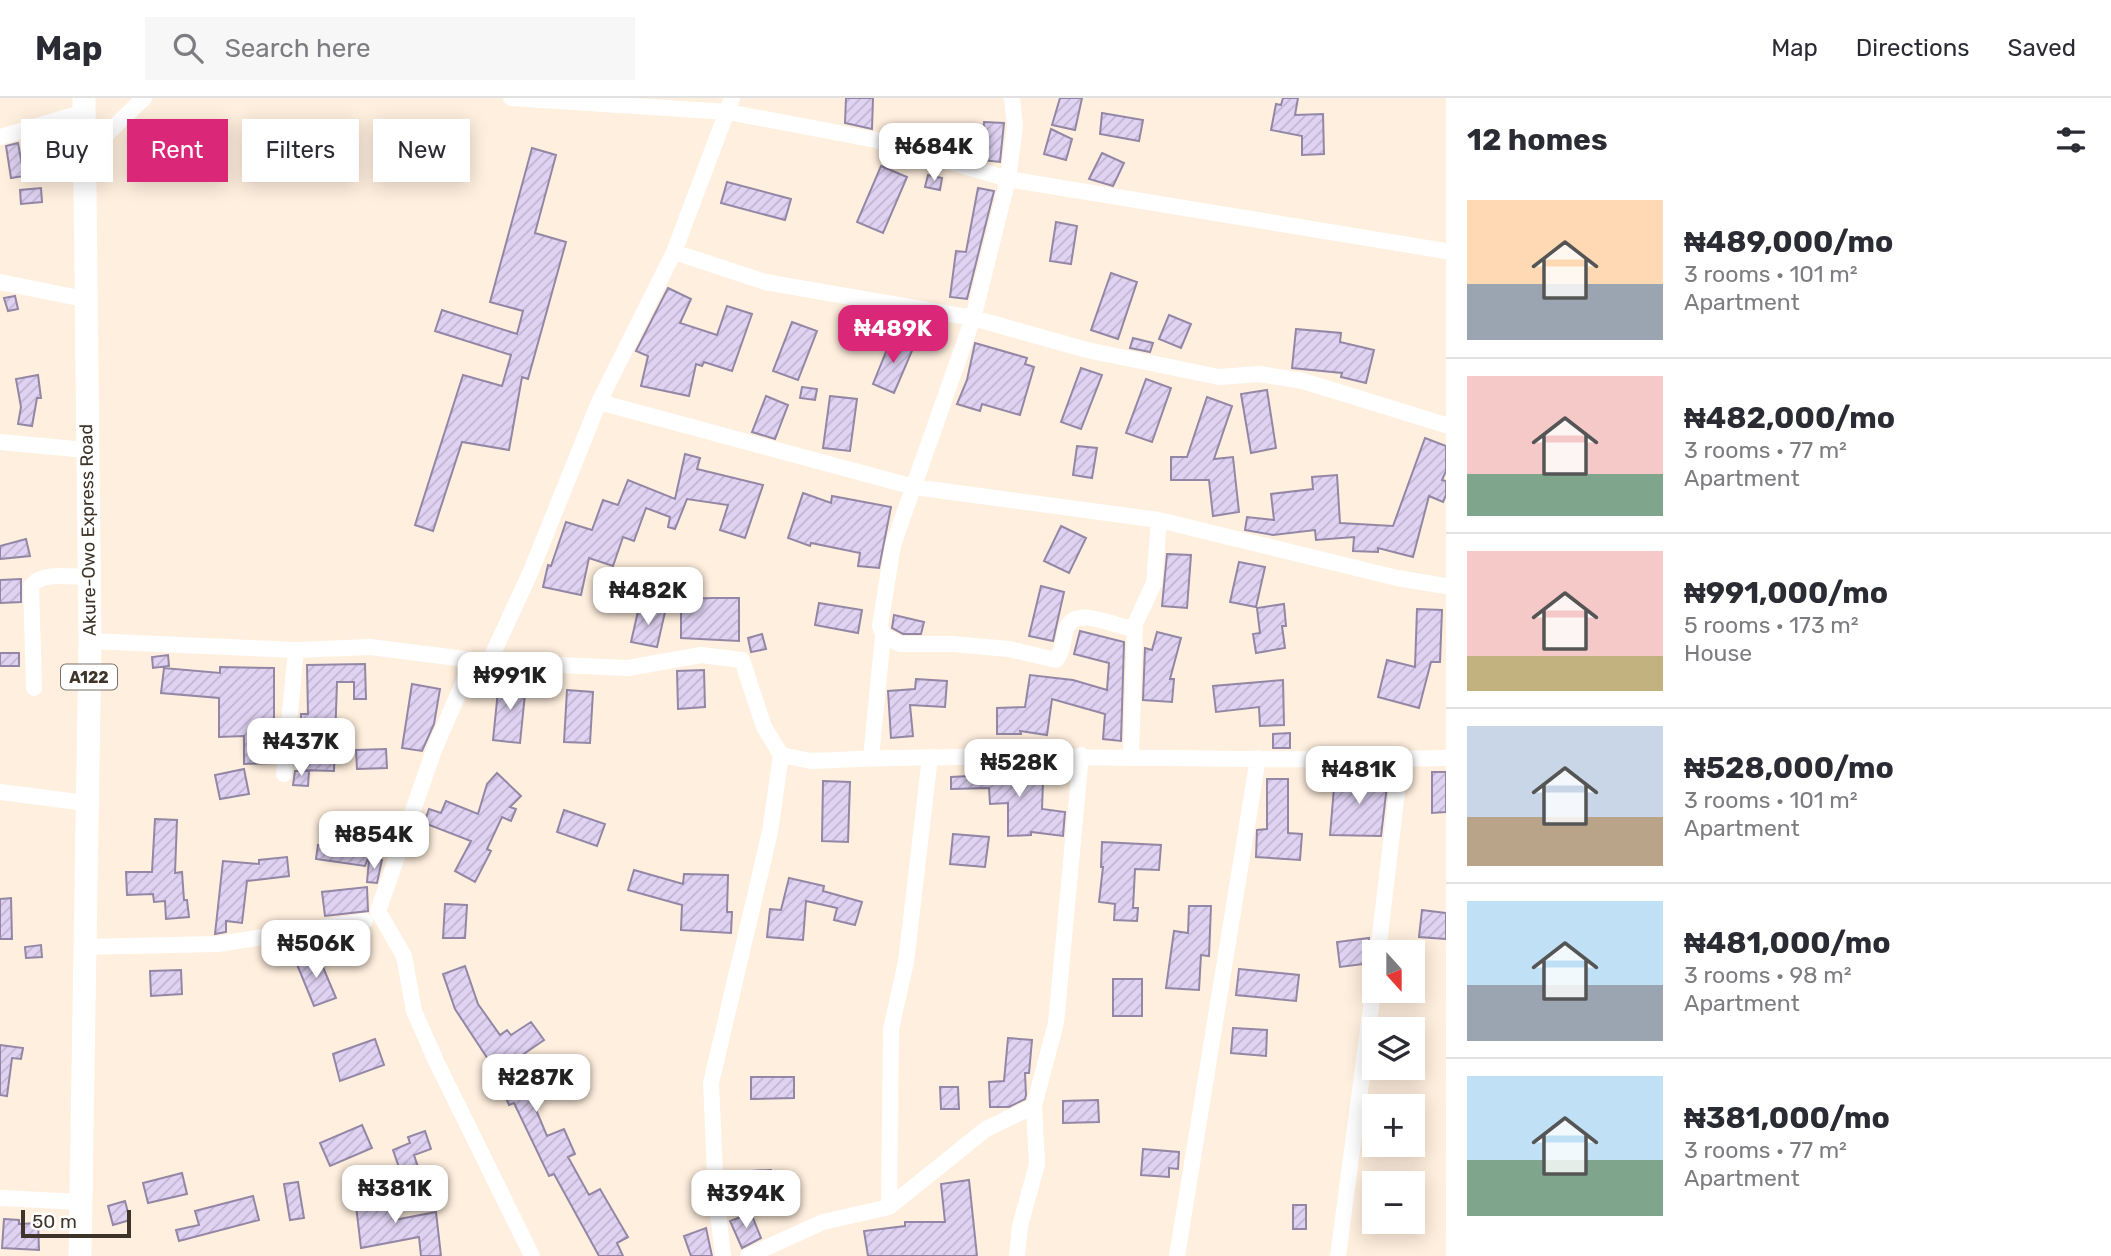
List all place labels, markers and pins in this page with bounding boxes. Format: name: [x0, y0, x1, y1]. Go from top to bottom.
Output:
pin: ₦684K: [885, 123, 983, 183]
pin: ₦489K: [844, 306, 942, 365]
pin: ₦482K: [599, 568, 697, 627]
pin: ₦991K: [461, 652, 559, 712]
pin: ₦437K: [252, 718, 350, 778]
pin: ₦528K: [970, 740, 1068, 799]
pin: ₦481K: [1310, 746, 1408, 806]
pin: ₦854K: [325, 812, 423, 871]
pin: ₦506K: [267, 920, 365, 980]
pin: ₦287K: [487, 1054, 585, 1114]
pin: ₦381K: [346, 1166, 444, 1225]
pin: ₦394K: [697, 1170, 795, 1230]

